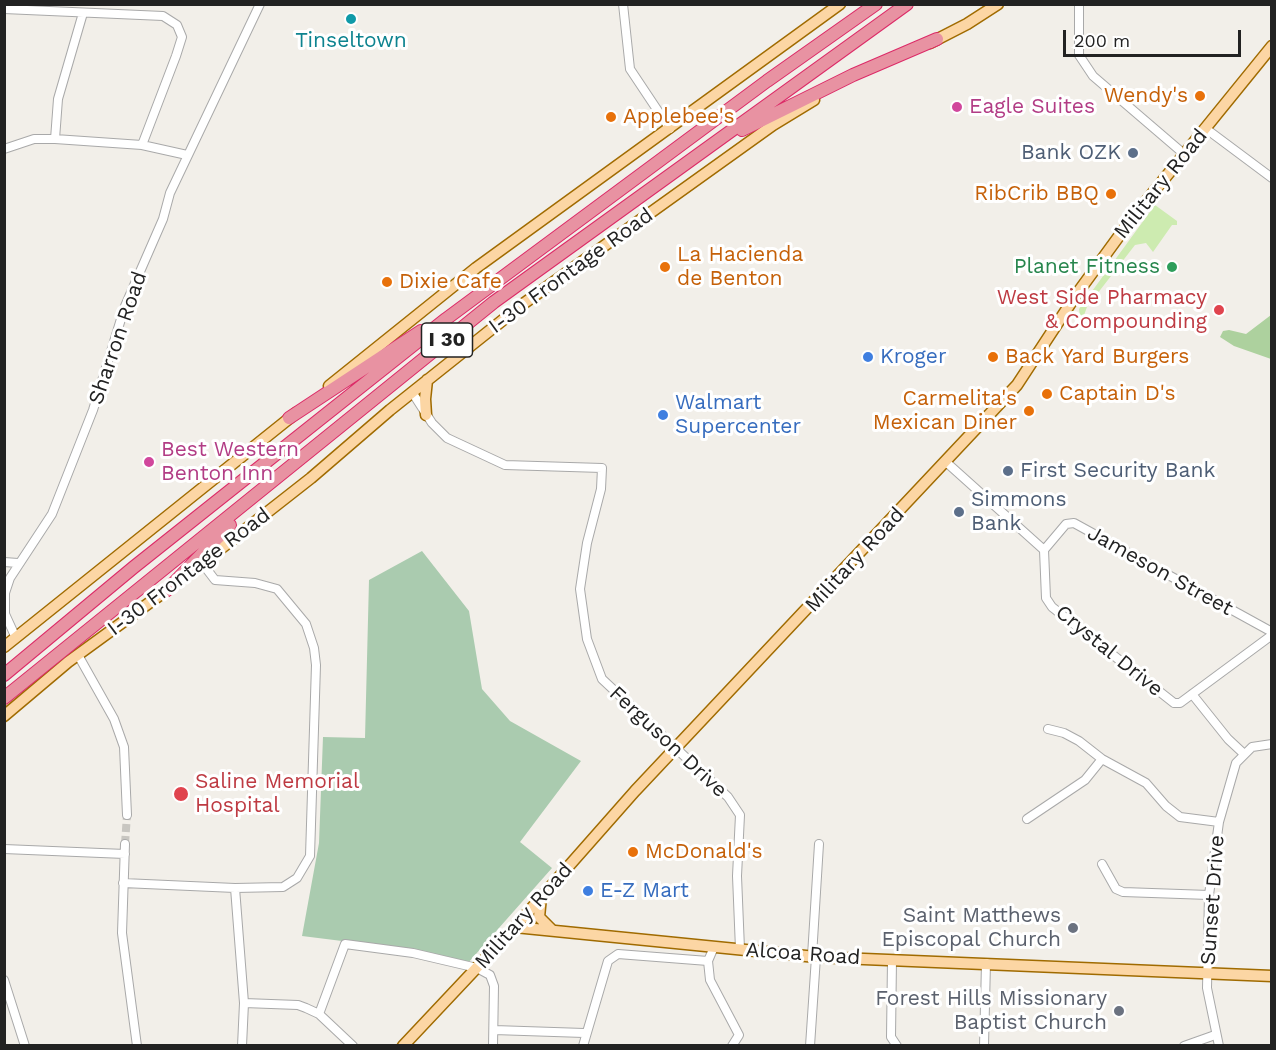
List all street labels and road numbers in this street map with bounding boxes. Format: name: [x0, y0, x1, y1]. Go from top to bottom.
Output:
street label: Military Road: [1109, 124, 1213, 244]
street label: I-30 Frontage Road: [484, 203, 658, 339]
street label: Sharron Road: [83, 268, 153, 408]
road number: I 30: [422, 323, 472, 357]
street label: Military Road: [800, 502, 910, 618]
street label: I-30 Frontage Road: [103, 503, 275, 641]
street label: Jameson Street: [1083, 521, 1237, 621]
street label: Crystal Drive: [1050, 600, 1168, 702]
street label: Ferguson Drive: [604, 681, 732, 803]
street label: Sunset Drive: [1196, 834, 1230, 966]
street label: Military Road: [470, 858, 578, 974]
street label: Alcoa Road: [745, 937, 861, 971]

